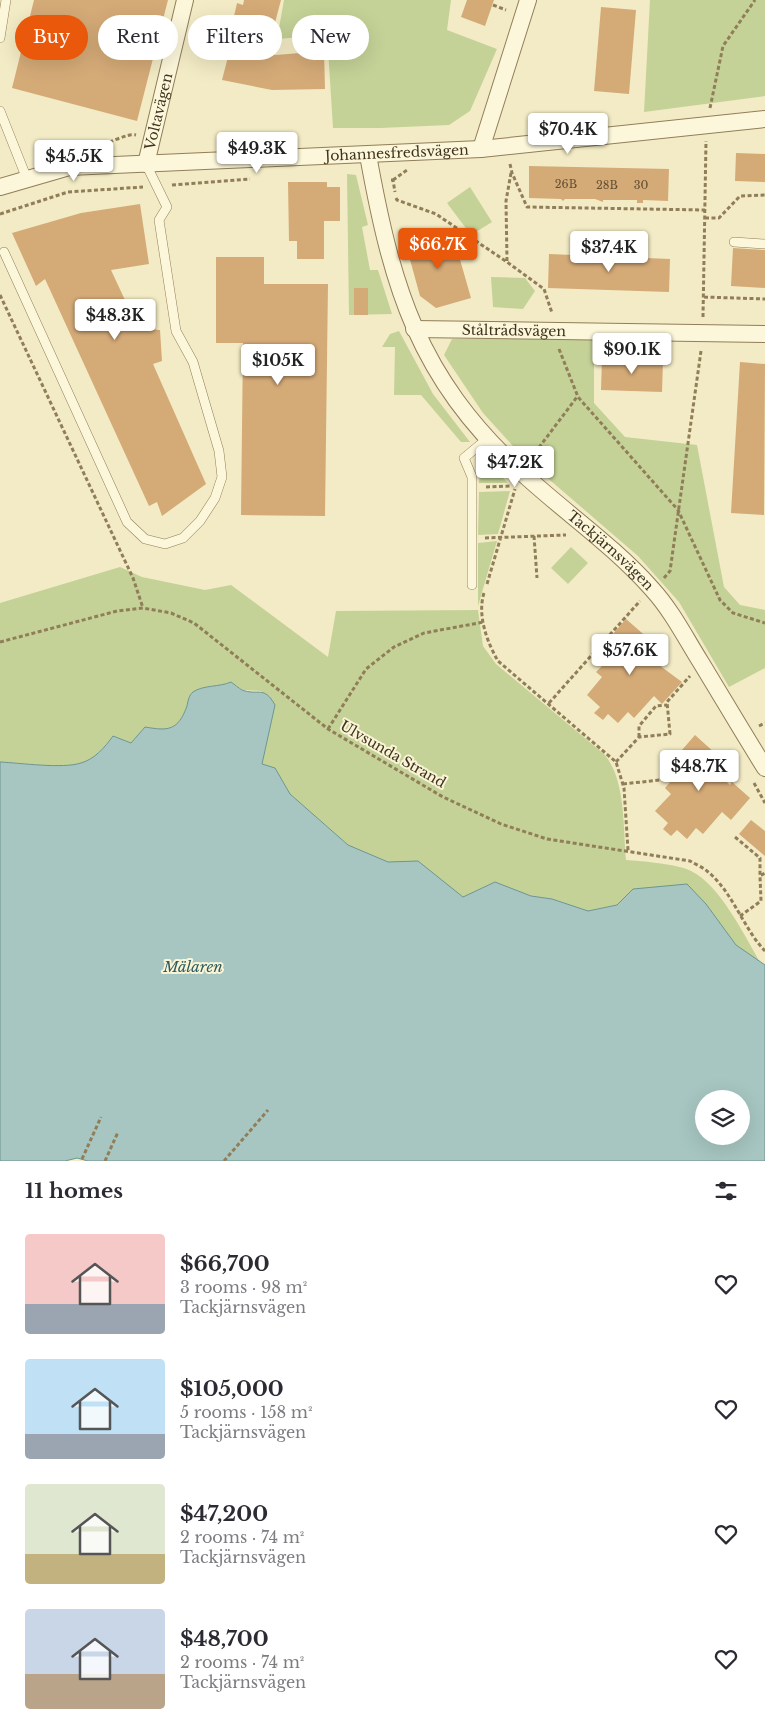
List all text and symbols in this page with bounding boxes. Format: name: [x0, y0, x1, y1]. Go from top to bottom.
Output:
chip: Buy: [15, 15, 88, 60]
chip: Rent: [98, 15, 178, 60]
chip: Filters: [188, 15, 282, 60]
chip: New: [292, 15, 369, 60]
street label: Voltavägen: [140, 71, 176, 153]
pin: $70.4K: [527, 112, 609, 155]
text: $70.4K: [539, 119, 597, 139]
pin: $49.3K: [216, 132, 298, 174]
text: $49.3K: [228, 138, 286, 158]
pin: $45.5K: [33, 140, 115, 182]
street label: Johannesfredsvägen: [323, 141, 469, 165]
text: $45.5K: [45, 146, 103, 166]
house number: 26B: [555, 177, 577, 191]
house number: 28B: [596, 178, 618, 192]
house number: 30: [634, 178, 648, 192]
pin: $66.7K: [397, 228, 479, 270]
pin: $37.4K: [568, 230, 650, 273]
text: $66.7K: [409, 234, 467, 254]
text: $37.4K: [581, 237, 637, 257]
pin: $48.3K: [74, 298, 156, 341]
text: $48.3K: [86, 305, 144, 325]
street label: Ståltrådsvägen: [462, 321, 567, 340]
pin: $90.1K: [591, 332, 673, 375]
text: $90.1K: [603, 339, 661, 359]
pin: $105K: [243, 344, 313, 386]
text: $105K: [252, 350, 304, 370]
pin: $47.2K: [474, 446, 556, 488]
text: $47.2K: [487, 452, 543, 472]
street label: Tackjärnsvägen: [564, 507, 658, 594]
pin: $57.6K: [589, 634, 671, 676]
text: $57.6K: [602, 640, 658, 660]
street label: Ulvsunda Strand: [337, 716, 450, 792]
pin: $48.7K: [658, 750, 740, 792]
text: $48.7K: [671, 756, 727, 776]
water label: Mälaren: [162, 957, 223, 976]
map controls: [695, 1090, 750, 1145]
button: layers: [695, 1090, 750, 1145]
icon: filters: [712, 1177, 740, 1205]
text: 11 homes: [25, 1178, 123, 1204]
text: $66,700: [180, 1251, 270, 1277]
icon: home: [65, 1254, 125, 1314]
icon: heart: [712, 1270, 740, 1298]
text: 3 rooms · 98 m²: [180, 1277, 307, 1297]
text: Tackjärnsvägen: [180, 1297, 306, 1317]
text: $105,000: [180, 1376, 284, 1402]
icon: home: [65, 1379, 125, 1439]
icon: heart: [712, 1395, 740, 1423]
text: 5 rooms · 158 m²: [180, 1402, 312, 1422]
text: Tackjärnsvägen: [180, 1422, 306, 1442]
text: $47,200: [180, 1501, 268, 1527]
icon: home: [65, 1504, 125, 1564]
icon: heart: [712, 1520, 740, 1548]
text: 2 rooms · 74 m²: [180, 1527, 304, 1547]
text: Tackjärnsvägen: [180, 1547, 306, 1567]
text: $48,700: [180, 1626, 269, 1652]
icon: home: [65, 1629, 125, 1689]
icon: heart: [712, 1645, 740, 1673]
text: 2 rooms · 74 m²: [180, 1652, 304, 1672]
text: Tackjärnsvägen: [180, 1672, 306, 1692]

